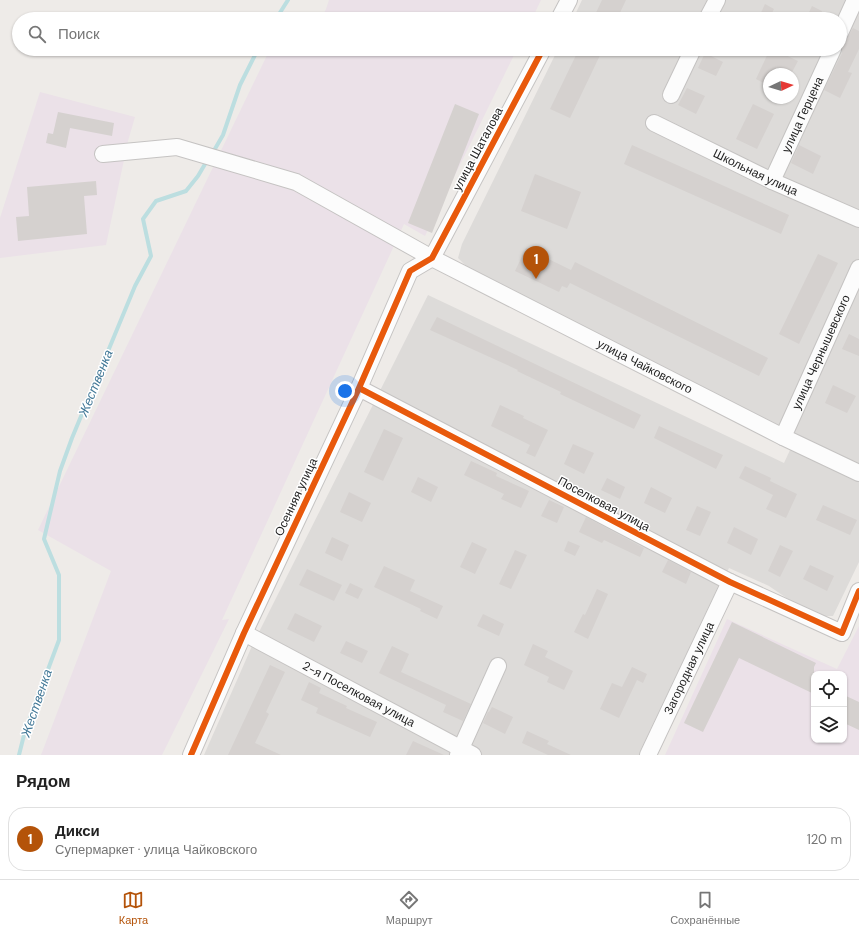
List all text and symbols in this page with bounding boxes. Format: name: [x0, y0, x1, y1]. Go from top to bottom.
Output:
search box: [12, 12, 847, 56]
icon: search: [26, 23, 48, 45]
text: Поиск: [58, 24, 100, 44]
north arrow: [763, 68, 799, 104]
street label: улица Герцена: [778, 74, 827, 155]
street label: улица Шаталова: [449, 104, 507, 194]
street label: Школьная улица: [711, 145, 801, 200]
pin: 1: [523, 246, 549, 279]
street label: улица Чернышевского: [788, 292, 854, 412]
street label: улица Чайковского: [594, 336, 695, 398]
water label: Жественка: [74, 347, 117, 420]
your location: [335, 381, 355, 401]
street label: Осенняя улица: [271, 455, 321, 539]
street label: Поселковая улица: [555, 473, 653, 535]
street label: Загородная улица: [660, 619, 718, 717]
street label: 2-я Поселковая улица: [300, 658, 418, 731]
water label: Жественка: [17, 667, 56, 740]
map controls: [811, 671, 847, 743]
button: locate: [811, 671, 847, 707]
button: layers: [811, 707, 847, 743]
text: Рядом: [16, 770, 71, 792]
text: Дикси: [55, 821, 100, 841]
text: 1: [28, 831, 32, 848]
text: 120 m: [807, 831, 842, 848]
text: Супермаркет · улица Чайковского: [55, 841, 257, 858]
tab: Карта: [119, 889, 148, 927]
tab: Маршрут: [386, 889, 433, 927]
tab: Сохранённые: [670, 889, 740, 927]

